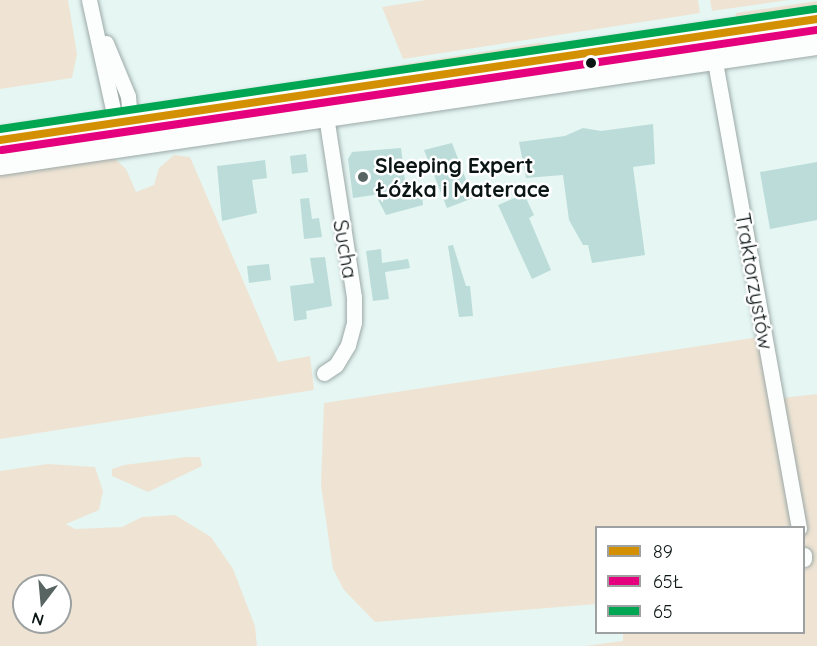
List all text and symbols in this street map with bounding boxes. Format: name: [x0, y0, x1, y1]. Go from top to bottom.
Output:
unlabelled marker: [585, 57, 597, 69]
place label: Sleeping Expert Łóżka i Materace: [375, 152, 550, 202]
marker: Sleeping Expert Łóżka i Materace: [356, 170, 370, 184]
street label: Traktorzystów: [731, 211, 779, 351]
street label: Sucha: [328, 218, 364, 280]
legend: [595, 526, 805, 634]
text: 89: [653, 540, 673, 563]
text: 65Ł: [653, 570, 683, 593]
north arrow: [12, 574, 72, 634]
text: 65: [653, 600, 673, 623]
text: N: [29, 608, 46, 631]

